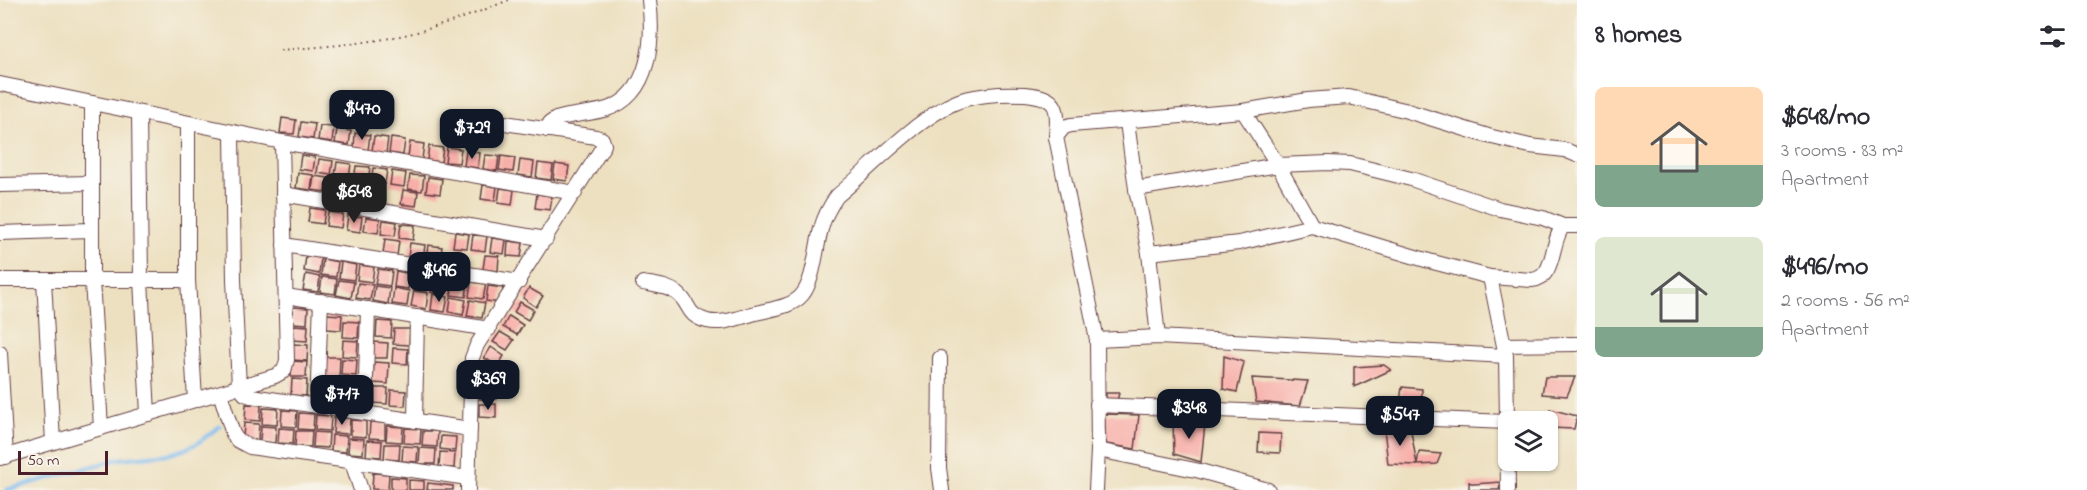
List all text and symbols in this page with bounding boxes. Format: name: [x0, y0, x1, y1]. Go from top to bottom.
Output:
text: 8 homes: [1595, 17, 1682, 55]
icon: filters: [2036, 20, 2069, 53]
pin: $470: [326, 90, 398, 141]
text: $470: [343, 95, 381, 124]
text: $648/mo: [1781, 99, 1870, 137]
pin: $729: [436, 109, 508, 160]
icon: home: [1643, 111, 1715, 183]
text: $729: [454, 114, 490, 143]
text: 3 rooms · 83 m²: [1781, 137, 1903, 166]
text: Apartment: [1781, 166, 1869, 195]
pin: $648: [318, 173, 390, 224]
text: $648: [336, 178, 372, 207]
text: $496/mo: [1781, 249, 1868, 287]
pin: $496: [403, 252, 475, 303]
text: $496: [421, 257, 457, 286]
icon: home: [1643, 261, 1715, 333]
text: 2 rooms · 56 m²: [1781, 287, 1910, 316]
text: Apartment: [1781, 316, 1869, 345]
pin: $369: [452, 360, 524, 411]
text: $369: [470, 365, 506, 394]
pin: $717: [306, 375, 378, 426]
text: $717: [325, 380, 359, 409]
pin: $348: [1153, 389, 1225, 440]
text: $348: [1171, 394, 1207, 423]
pin: $547: [1364, 396, 1436, 447]
text: $547: [1380, 401, 1420, 430]
map controls: [1498, 411, 1558, 471]
button: layers: [1498, 411, 1558, 471]
scale bar: [18, 448, 108, 476]
text: 50 m: [27, 449, 59, 473]

